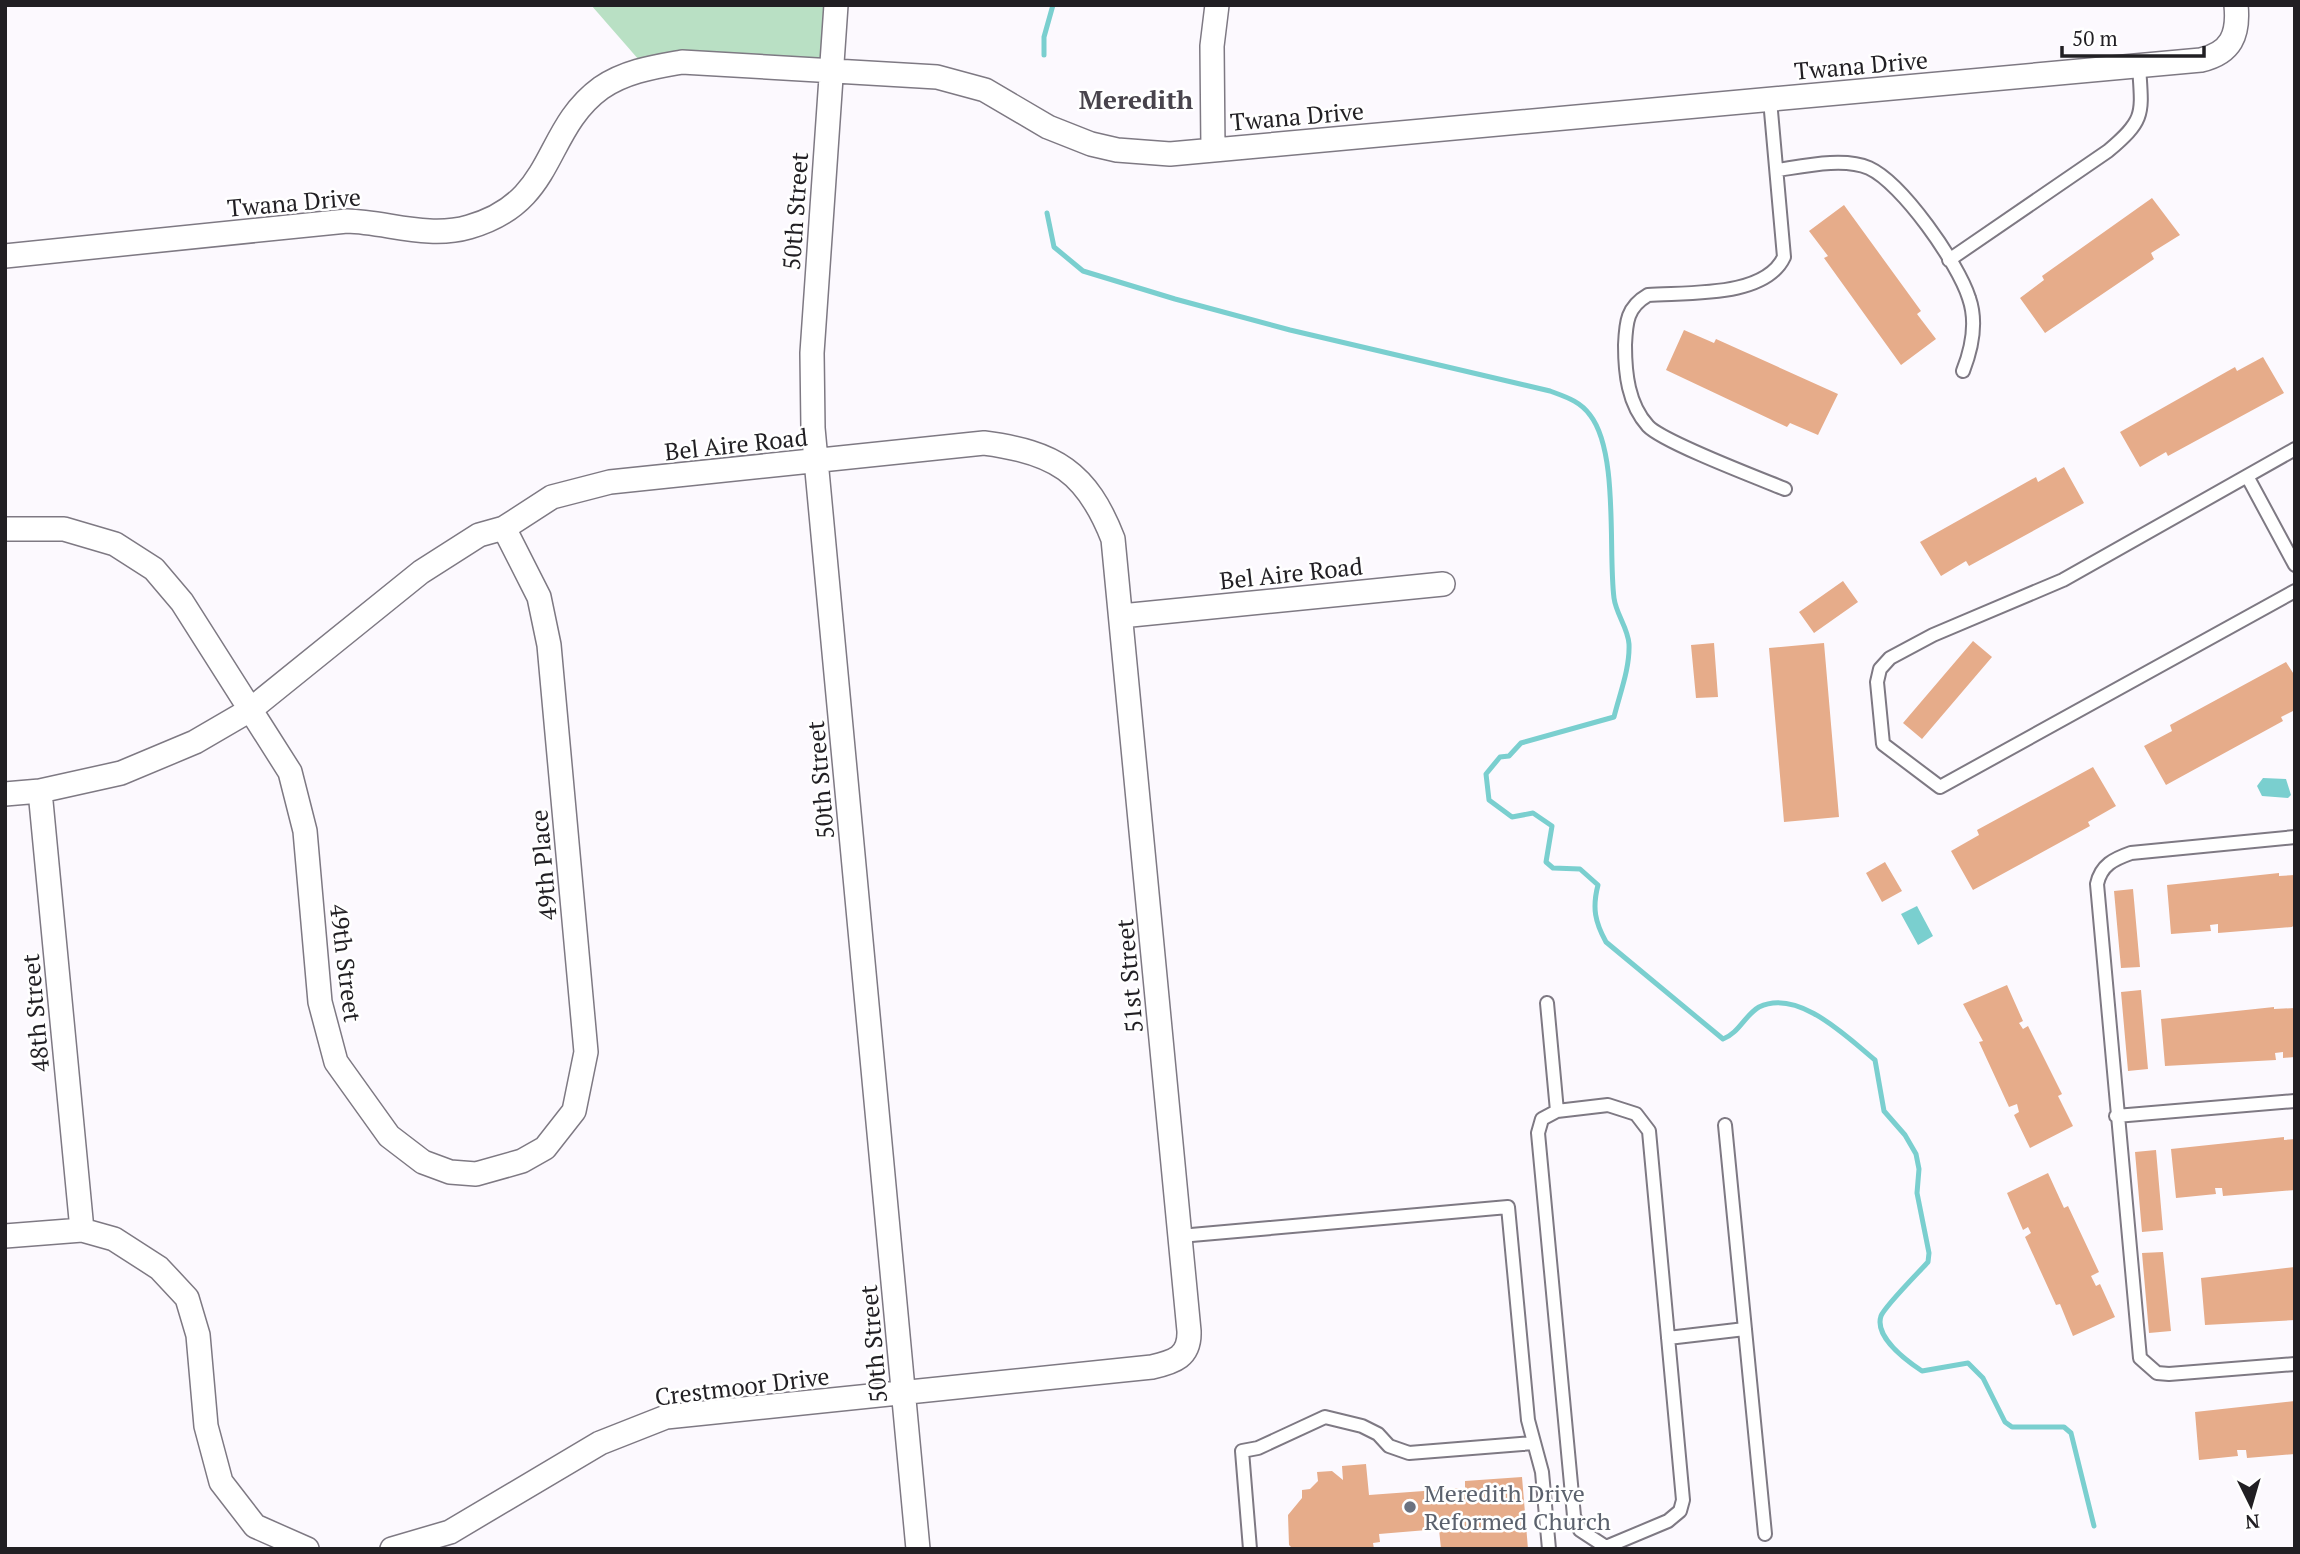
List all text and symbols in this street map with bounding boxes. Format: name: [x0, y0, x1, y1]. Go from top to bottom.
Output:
scale bar: [2062, 14, 2204, 58]
text: 50 m: [2072, 24, 2118, 52]
street label: Twana Drive: [1793, 43, 1929, 87]
district label: Meredith: [1079, 82, 1194, 116]
street label: Twana Drive: [1229, 94, 1365, 138]
street label: 50th Street: [775, 151, 815, 271]
street label: Twana Drive: [226, 180, 362, 224]
street label: Bel Aire Road: [663, 421, 809, 467]
street label: Bel Aire Road: [1218, 550, 1364, 596]
street label: 50th Street: [799, 720, 841, 840]
street label: 49th Place: [522, 808, 564, 922]
street label: 49th Street: [323, 902, 369, 1024]
street label: 51st Street: [1108, 917, 1150, 1035]
street label: 48th Street: [14, 953, 56, 1073]
street label: 50th Street: [852, 1284, 894, 1404]
street label: Crestmoor Drive: [653, 1359, 831, 1413]
north arrow: [2216, 1470, 2286, 1540]
place label: Meredith Drive Reformed Church: [1424, 1477, 1611, 1537]
marker: Meredith Drive Reformed Church: [1402, 1499, 1418, 1515]
text: N: [2244, 1509, 2261, 1536]

